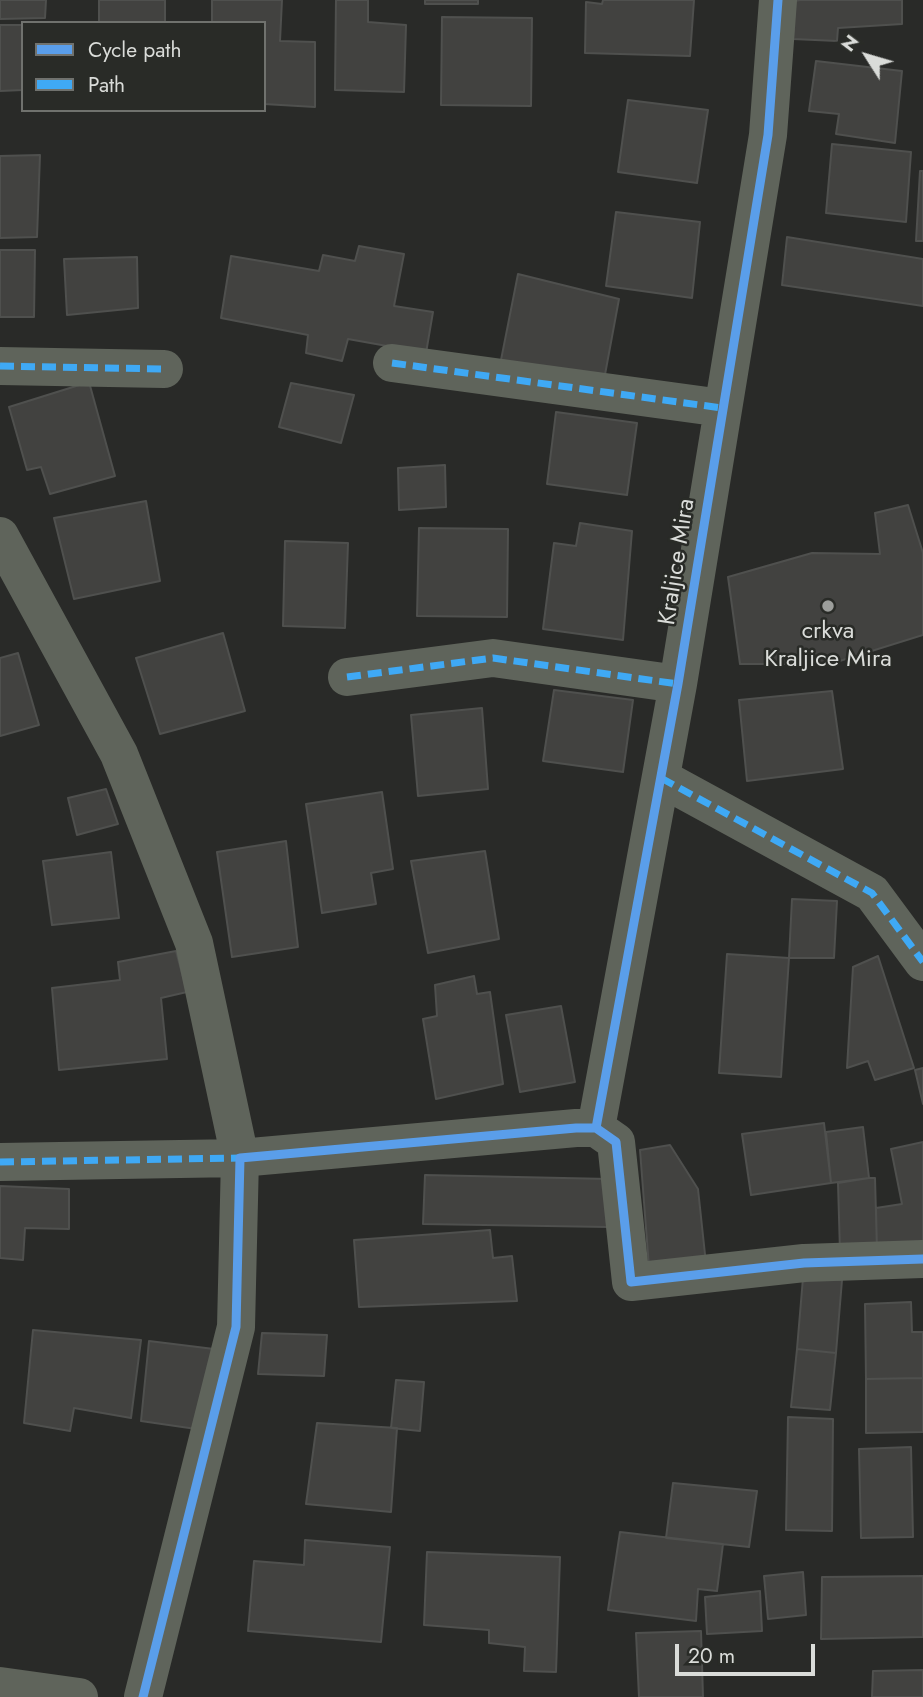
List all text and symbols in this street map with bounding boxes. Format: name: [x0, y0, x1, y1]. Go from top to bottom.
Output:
legend: [21, 21, 266, 112]
north arrow: [832, 21, 902, 91]
text: N: [835, 29, 865, 57]
text: Cycle path: [88, 35, 181, 65]
text: Path: [88, 70, 125, 100]
street label: Kraljice Mira: [654, 497, 702, 627]
marker: crkva Kraljice Mira: [820, 598, 836, 614]
place label: crkva Kraljice Mira: [764, 618, 892, 674]
scale bar: [678, 1630, 818, 1674]
text: 20 m: [688, 1641, 735, 1671]

